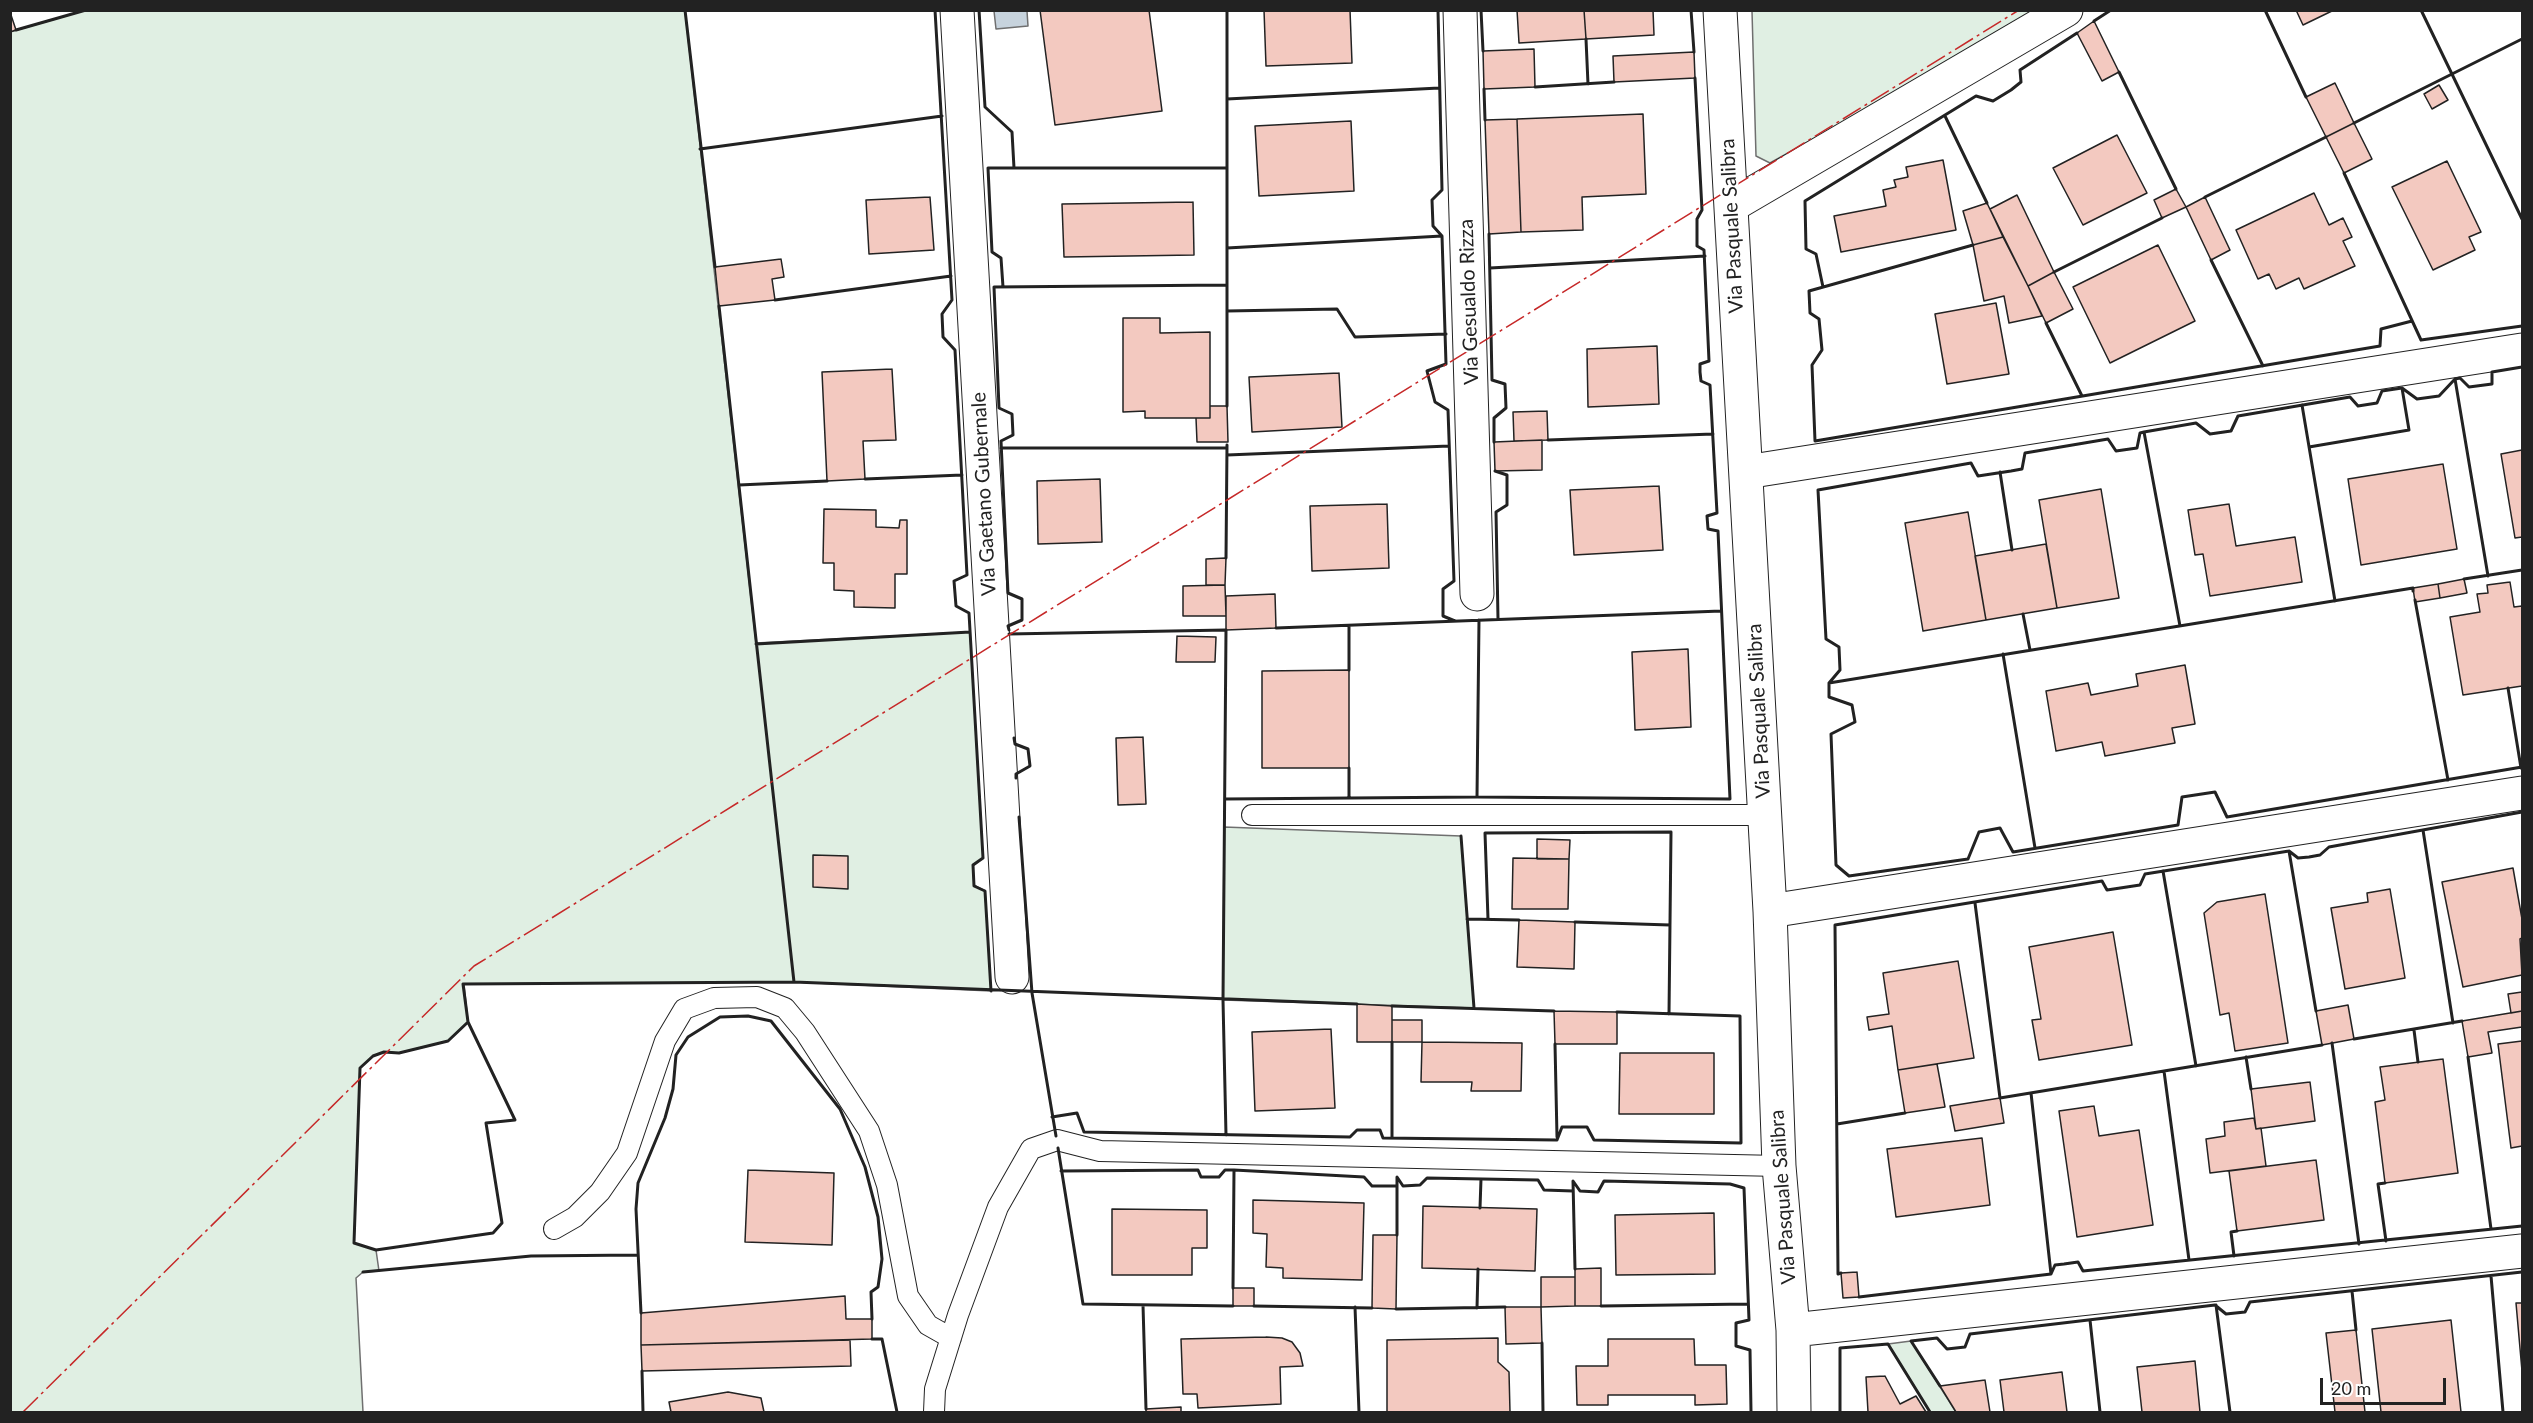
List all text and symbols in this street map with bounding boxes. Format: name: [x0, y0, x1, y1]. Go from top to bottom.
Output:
street label: Via Pasquale Salibra: [1715, 138, 1749, 314]
street label: Via Gesualdo Rizza: [1454, 219, 1484, 385]
street label: Via Gaetano Gubernale: [967, 391, 1001, 597]
street label: Via Pasquale Salibra: [1742, 623, 1776, 799]
street label: Via Pasquale Salibra: [1765, 1109, 1801, 1285]
scale bar: [2323, 1366, 2449, 1404]
text: 20 m: [2331, 1377, 2371, 1399]

